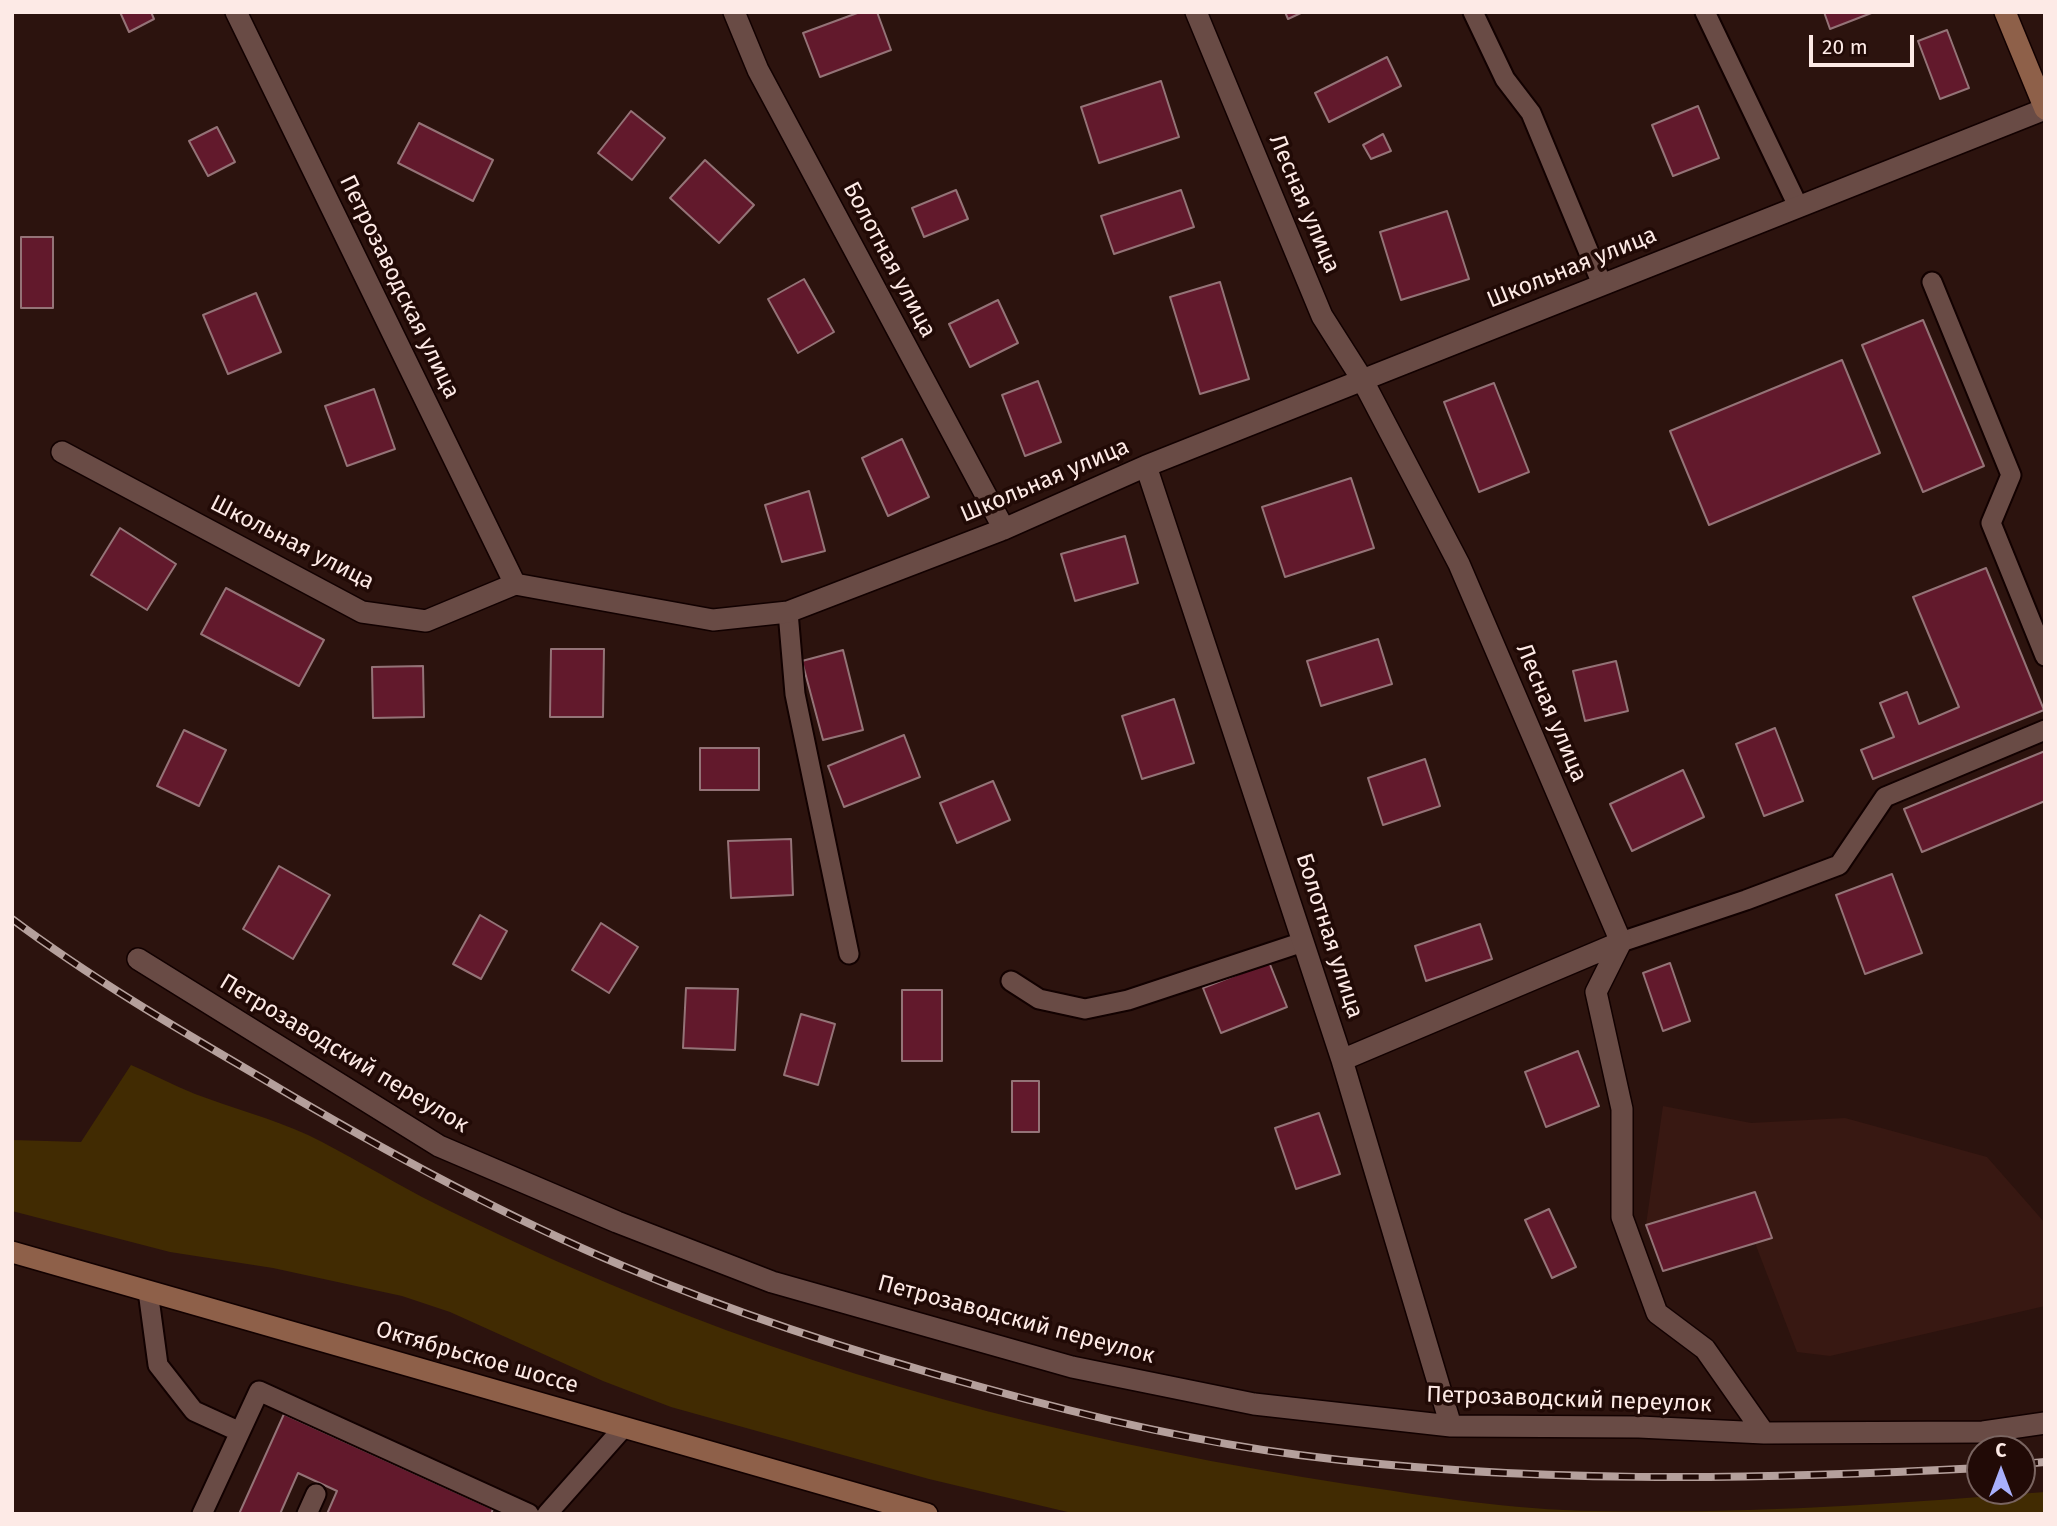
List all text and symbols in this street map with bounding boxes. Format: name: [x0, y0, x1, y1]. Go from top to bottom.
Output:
scale bar: [1812, 21, 1917, 65]
text: 20 m: [1822, 34, 1868, 60]
street label: Лесная улица: [1262, 131, 1346, 277]
street label: Петрозаводская улица: [333, 171, 465, 403]
street label: Болотная улица: [836, 178, 942, 342]
street label: Школьная улица: [1483, 221, 1661, 315]
street label: Школьная улица: [957, 433, 1133, 529]
street label: Школьная улица: [205, 490, 379, 596]
street label: Лесная улица: [1509, 640, 1593, 786]
street label: Болотная улица: [1289, 850, 1369, 1022]
street label: Петрозаводский переулок: [215, 969, 473, 1139]
street label: Петрозаводский переулок: [875, 1270, 1157, 1370]
street label: Октябрьское шоссе: [373, 1316, 581, 1400]
street label: Петрозаводский переулок: [1426, 1381, 1712, 1419]
north arrow: [1966, 1435, 2036, 1505]
text: С: [1996, 1439, 2006, 1462]

